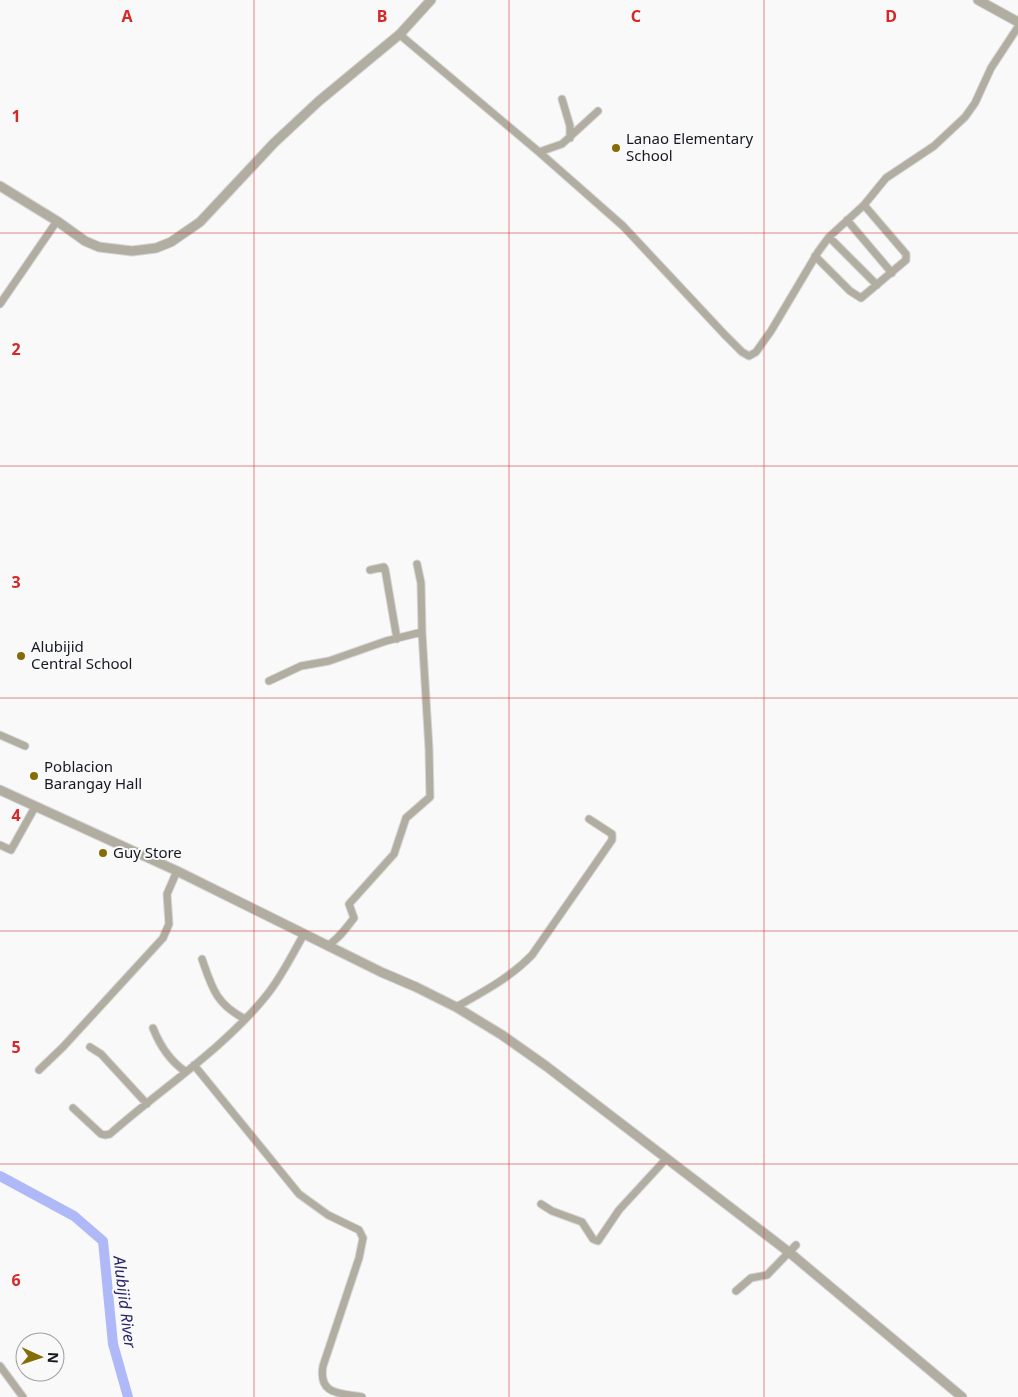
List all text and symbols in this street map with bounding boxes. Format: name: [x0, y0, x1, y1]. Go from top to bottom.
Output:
text: A: [121, 5, 133, 27]
text: B: [377, 5, 387, 27]
text: C: [631, 5, 641, 27]
text: D: [885, 5, 897, 27]
text: 1: [11, 105, 21, 127]
place label: Lanao Elementary School: [626, 128, 753, 165]
marker: Lanao Elementary School: [610, 142, 622, 154]
text: 2: [11, 338, 21, 360]
text: 3: [11, 571, 21, 593]
place label: Alubijid Central School: [31, 636, 132, 673]
marker: Alubijid Central School: [15, 650, 27, 662]
place label: Poblacion Barangay Hall: [44, 756, 142, 793]
marker: Poblacion Barangay Hall: [28, 770, 40, 782]
text: 4: [11, 804, 21, 826]
place label: Guy Store: [113, 842, 182, 862]
marker: Guy Store: [97, 847, 109, 859]
text: 5: [11, 1036, 21, 1058]
water label: Alubijid River: [108, 1254, 142, 1350]
text: 6: [11, 1269, 21, 1291]
north arrow: [15, 1332, 65, 1382]
text: N: [44, 1352, 63, 1364]

